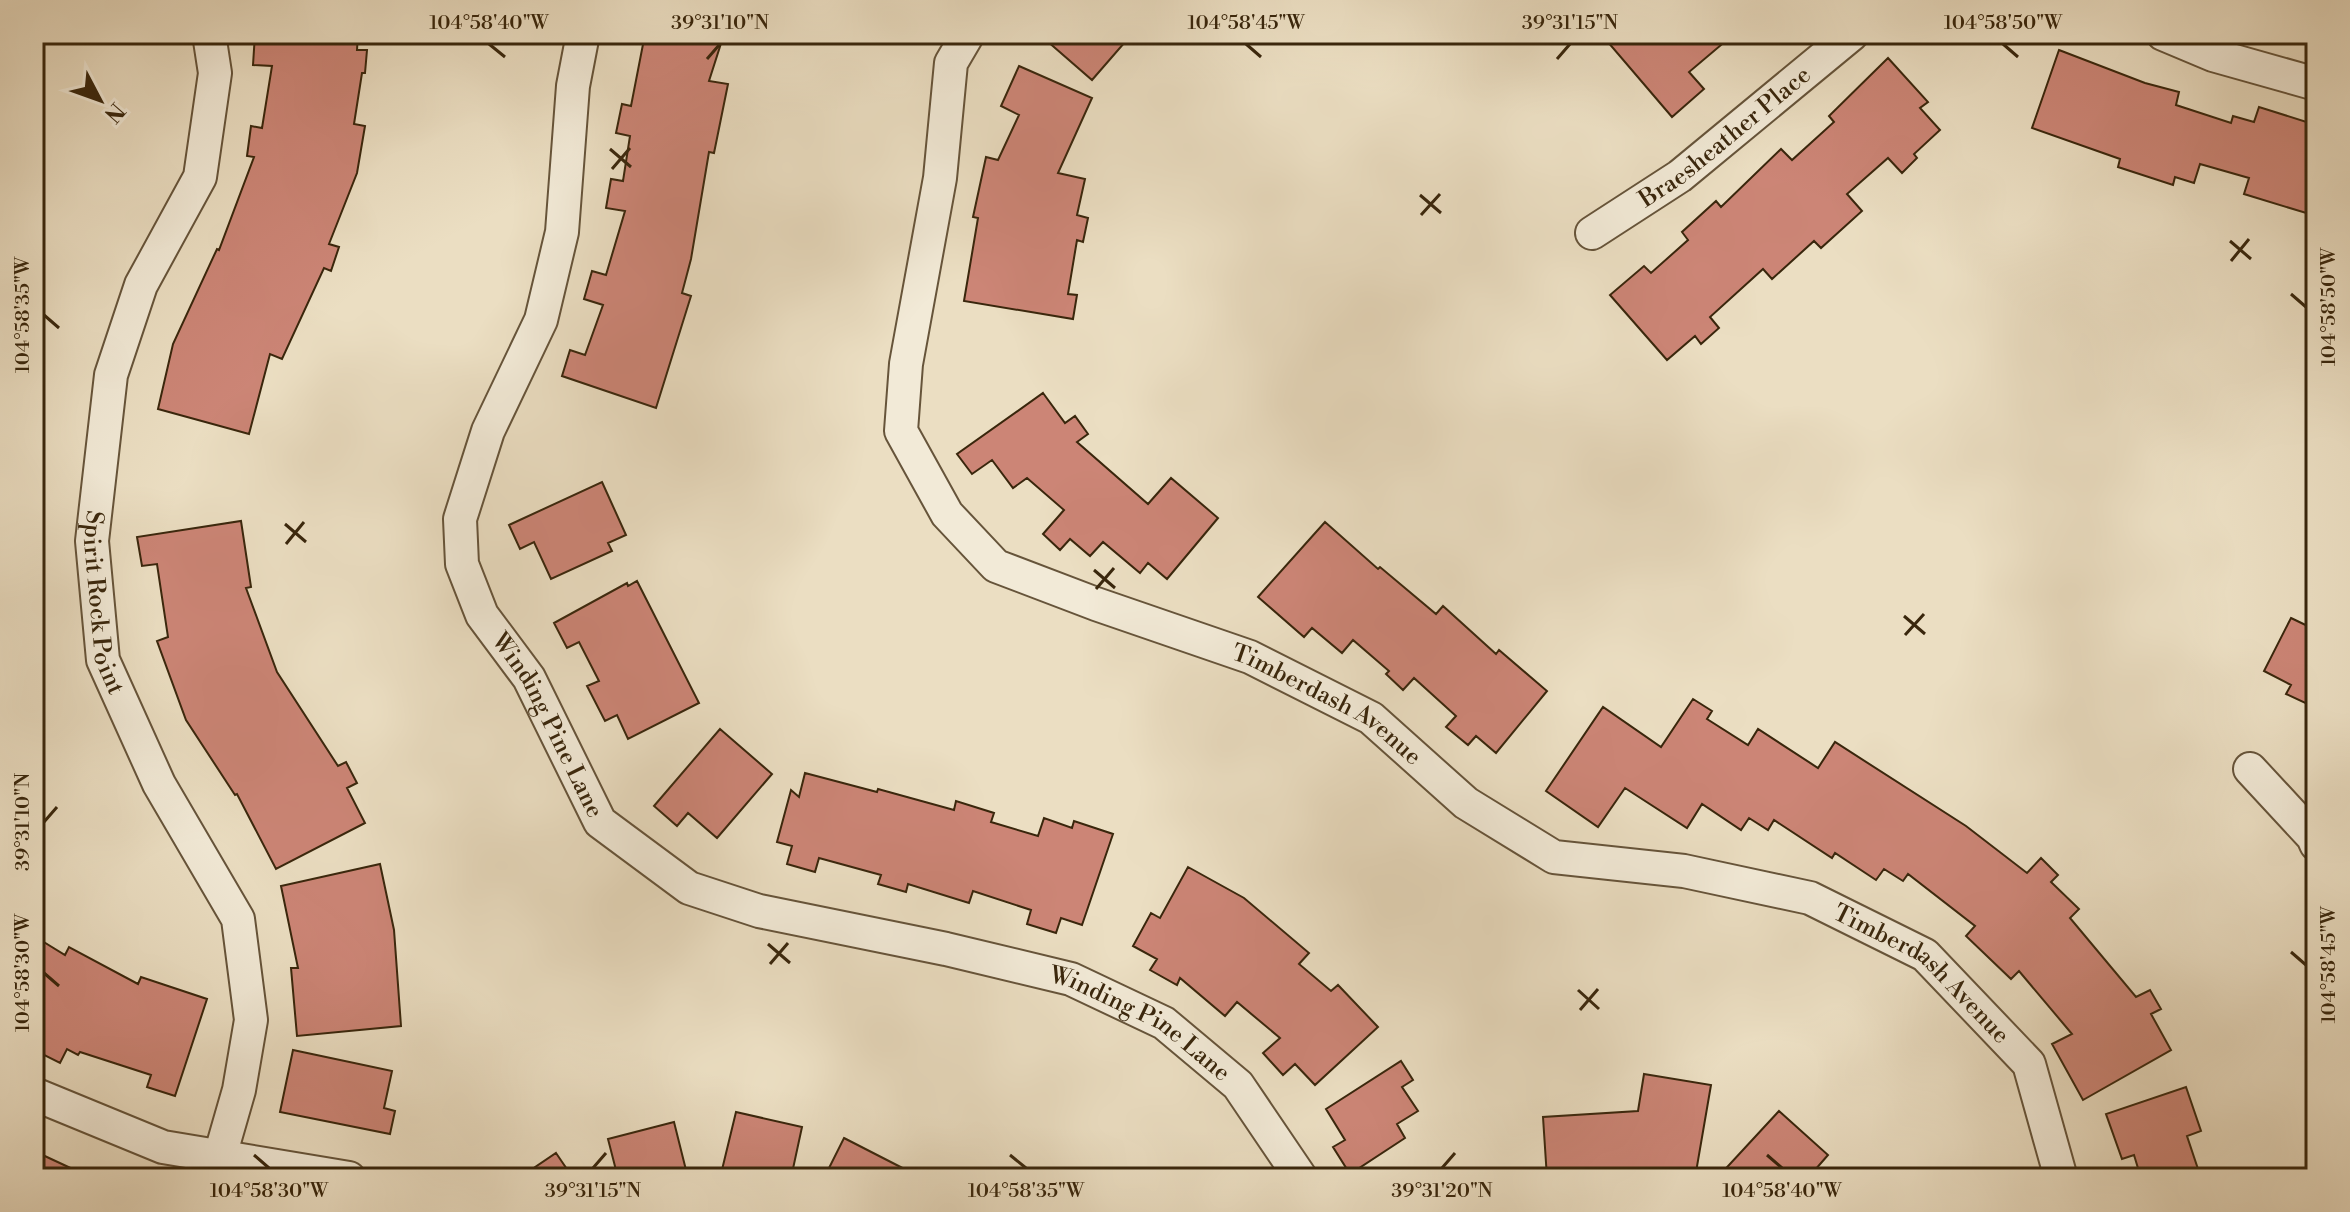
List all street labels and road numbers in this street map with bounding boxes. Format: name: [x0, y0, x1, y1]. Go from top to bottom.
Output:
street label: Braesheather Place: [1633, 60, 1817, 215]
street label: Spirit Rock Point: [76, 509, 131, 700]
street label: Winding Pine Lane: [484, 626, 610, 823]
street label: Timberdash Avenue: [1228, 638, 1427, 772]
street label: Timberdash Avenue: [1828, 898, 2015, 1050]
street label: Winding Pine Lane: [1046, 960, 1236, 1088]

